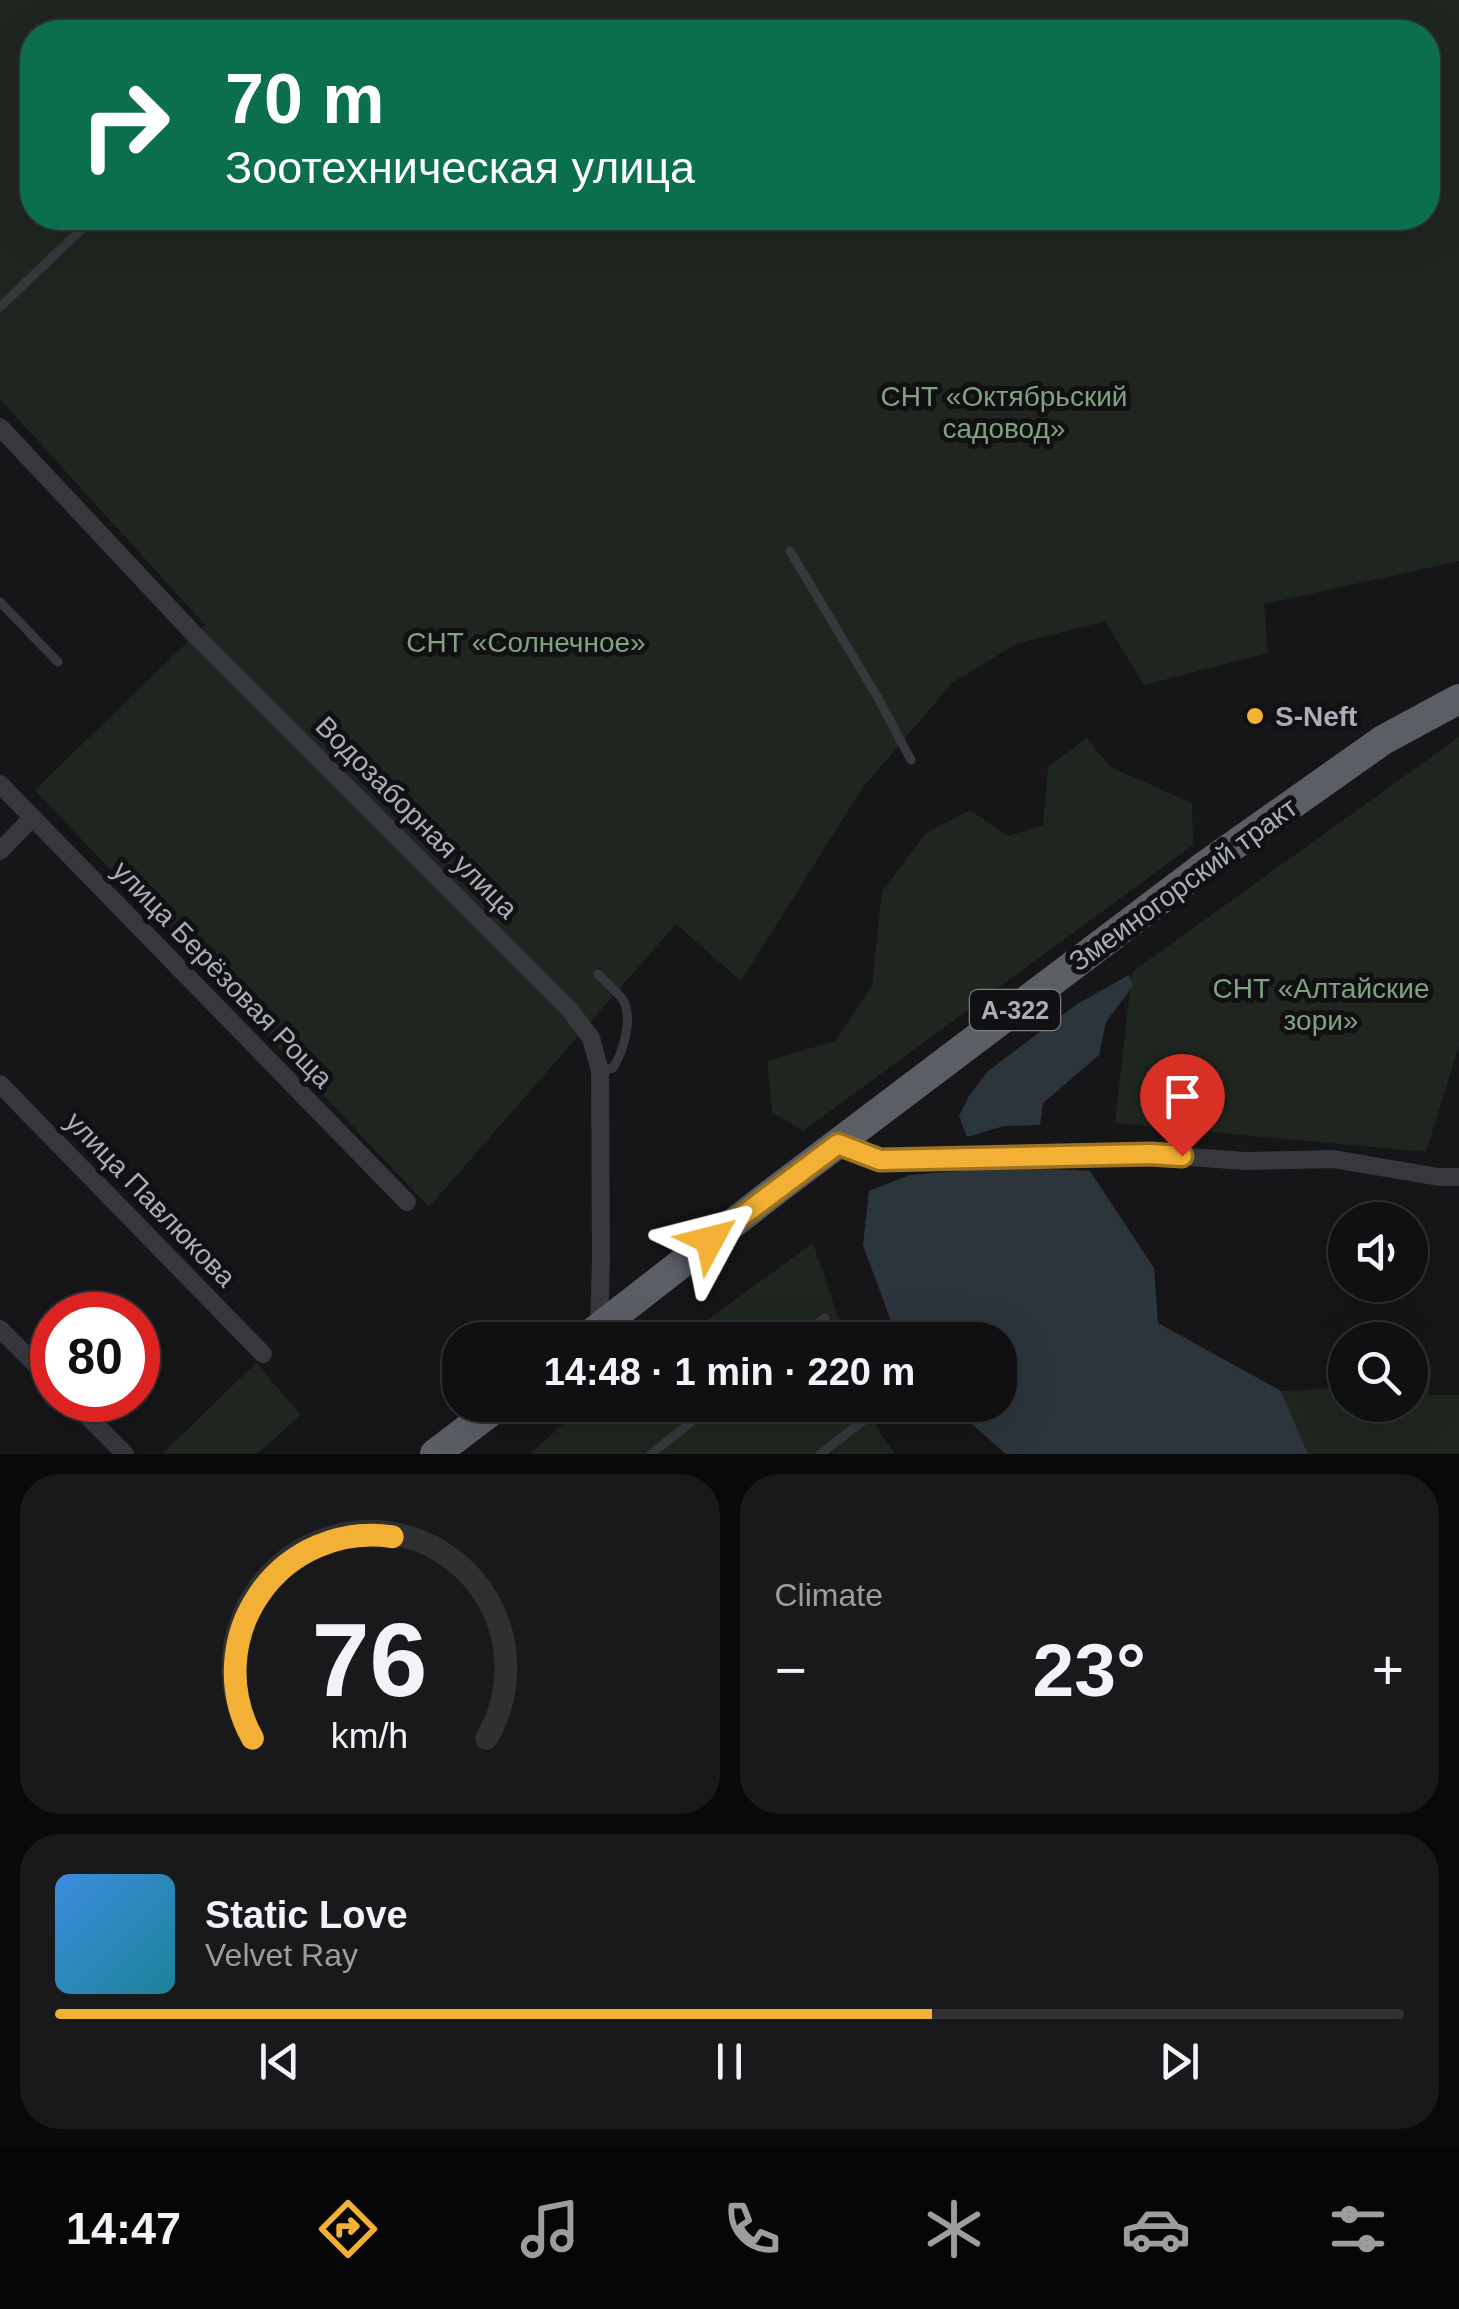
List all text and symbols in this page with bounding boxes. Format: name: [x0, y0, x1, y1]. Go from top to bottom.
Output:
icon: right: [60, 60, 190, 190]
text: 70 m: [225, 60, 385, 138]
text: Зоотехническая улица: [225, 142, 695, 193]
park label: СНТ «Октябрьский садовод»: [881, 381, 1127, 444]
park label: СНТ «Солнечное»: [406, 627, 646, 658]
place label: S-Neft: [1275, 701, 1357, 732]
marker: S-Neft: [1244, 705, 1266, 727]
street label: Водозаборная улица: [310, 710, 524, 925]
street label: Змеиногорский тракт: [1063, 791, 1303, 977]
street label: улица Берёзовая Роща: [106, 855, 339, 1094]
park label: СНТ «Алтайские зори»: [1212, 973, 1430, 1036]
road number: А-322: [970, 990, 1060, 1030]
pin: [1140, 1054, 1225, 1157]
icon: arrive: [1155, 1069, 1210, 1124]
street label: улица Павлюкова: [60, 1106, 242, 1293]
position arrow: [658, 1188, 762, 1292]
map controls: [1328, 1202, 1428, 1422]
button: sound: [1328, 1202, 1428, 1302]
speed limit sign: 80: [30, 1292, 160, 1422]
button: search: [1328, 1322, 1428, 1422]
text: 14:48 · 1 min · 220 m: [544, 1351, 915, 1393]
text: Climate: [775, 1577, 883, 1613]
text: 76: [312, 1602, 428, 1718]
text: 23°: [1033, 1628, 1146, 1712]
text: −: [775, 1639, 807, 1701]
text: +: [1372, 1639, 1404, 1701]
text: km/h: [331, 1716, 408, 1756]
text: Static Love: [205, 1894, 408, 1936]
text: Velvet Ray: [205, 1937, 358, 1973]
icon: previous: [252, 2034, 307, 2089]
icon: pause: [702, 2034, 757, 2089]
icon: next: [1152, 2034, 1207, 2089]
icon: directions: [313, 2194, 383, 2264]
icon: music: [515, 2194, 585, 2264]
icon: phone: [717, 2194, 787, 2264]
icon: climate: [919, 2194, 989, 2264]
icon: car: [1121, 2194, 1191, 2264]
icon: filters: [1323, 2194, 1393, 2264]
text: 14:47: [66, 2203, 181, 2254]

